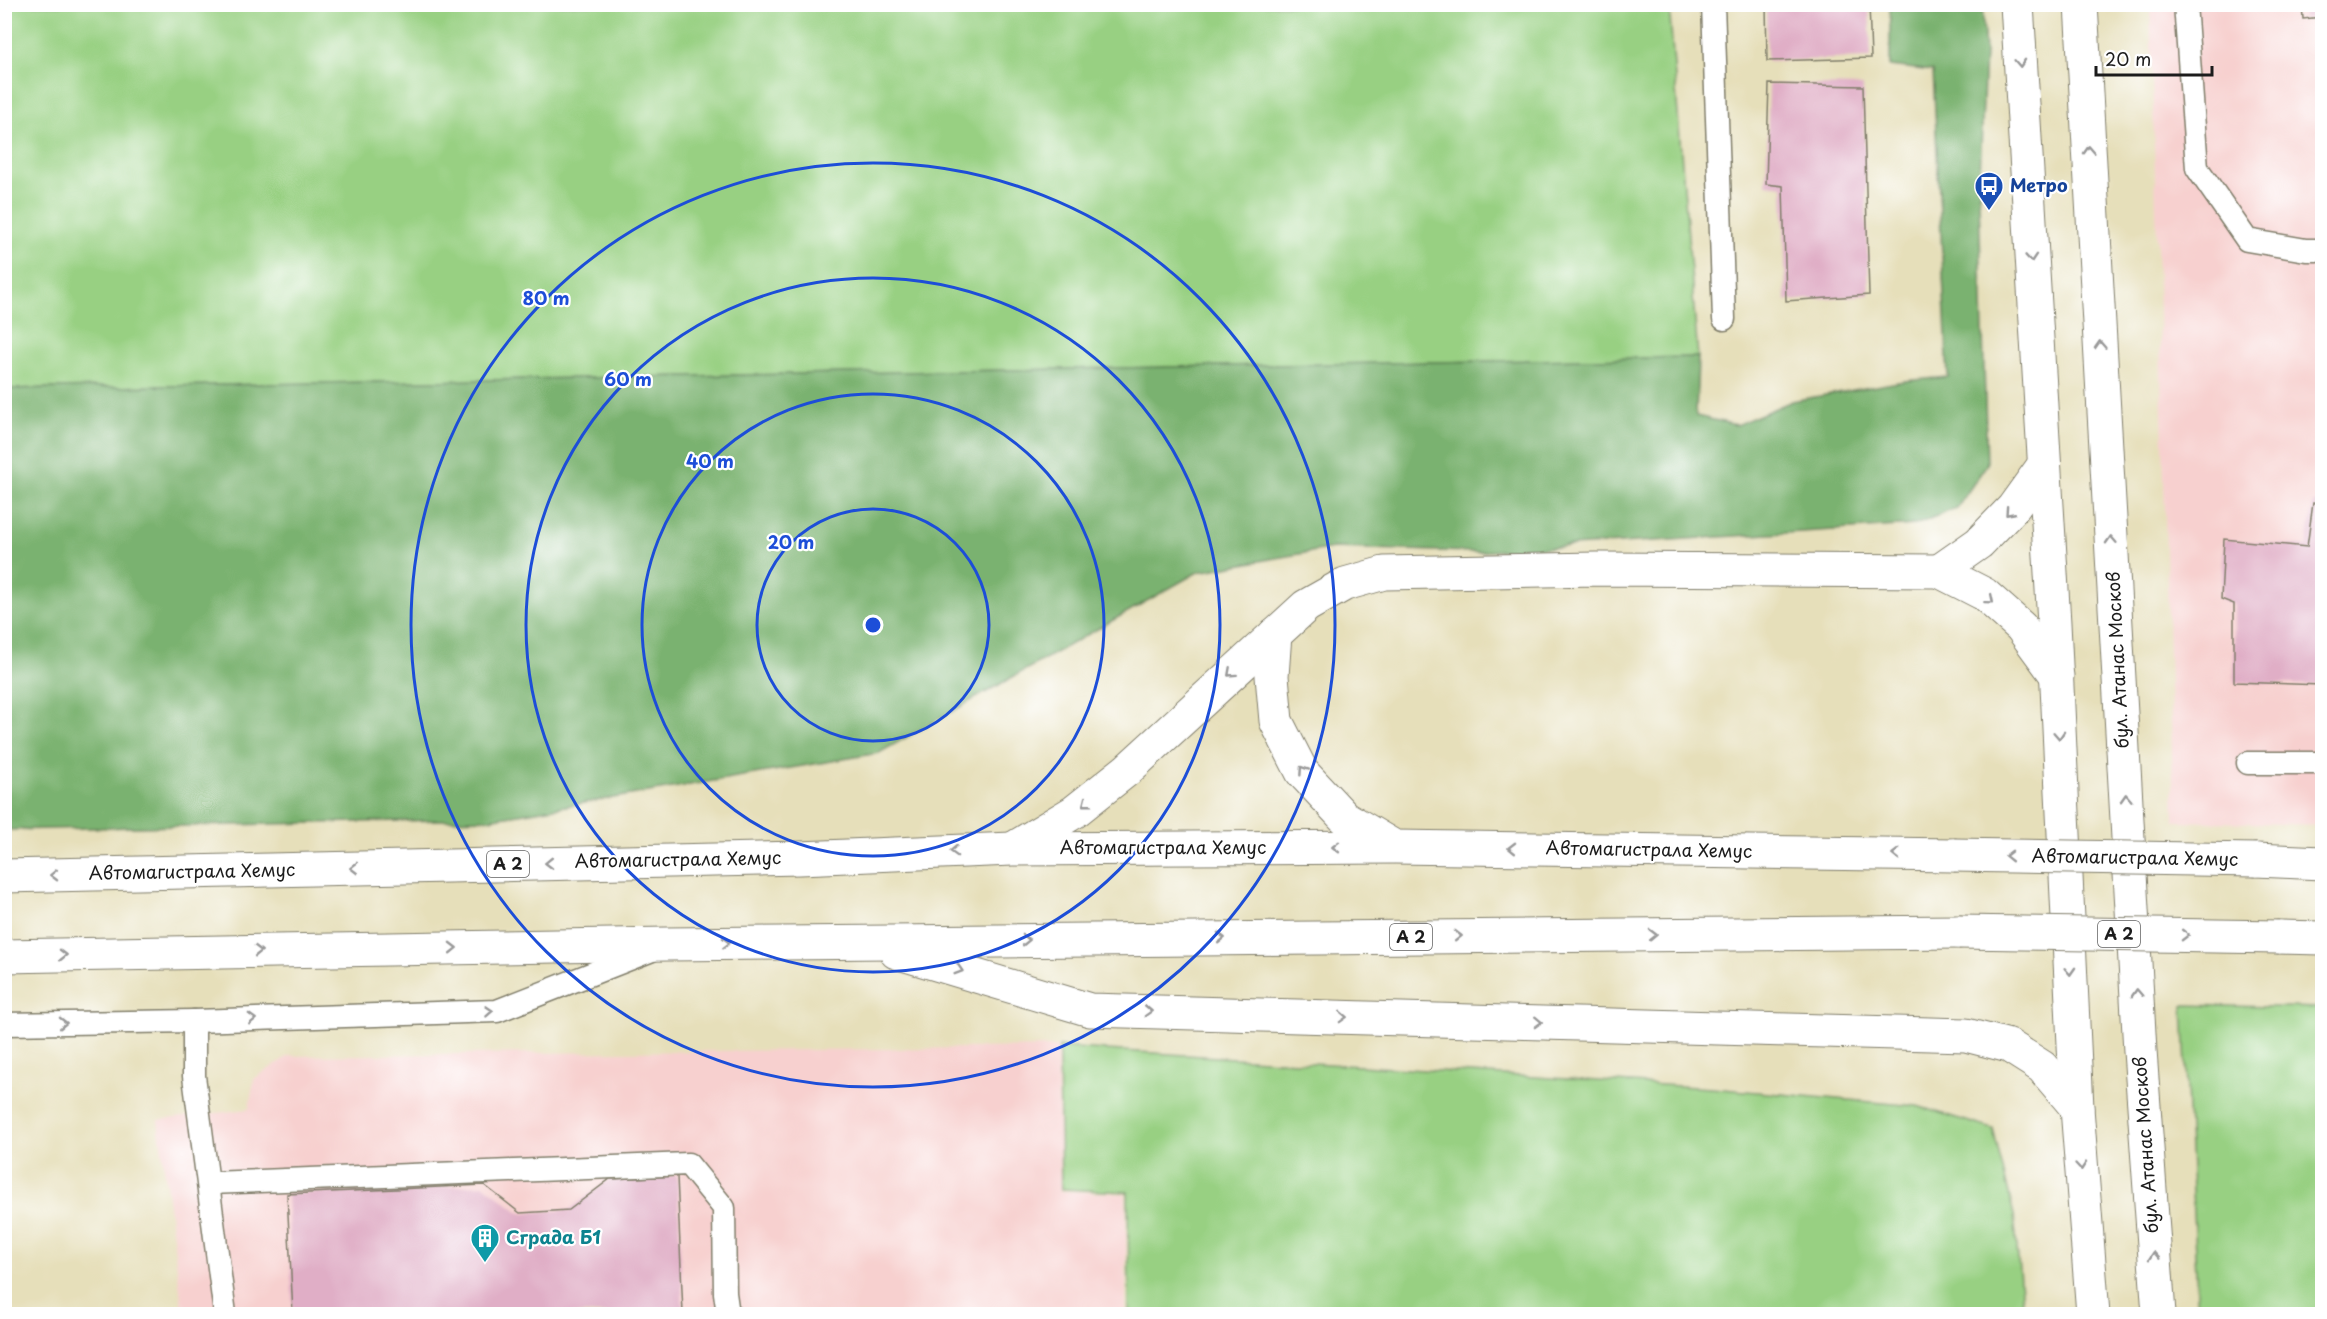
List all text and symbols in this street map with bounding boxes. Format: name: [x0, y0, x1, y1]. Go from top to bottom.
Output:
scale bar: [2096, 39, 2212, 77]
text: 20 m: [2105, 45, 2151, 72]
one-way arrow: [2014, 58, 2027, 67]
one-way arrow: [2083, 146, 2096, 155]
bus stop icon: Метро: [1973, 170, 2005, 212]
place label: Метро: [2010, 171, 2068, 198]
one-way arrow: [2025, 253, 2038, 262]
text: 80 m: [522, 284, 570, 311]
one-way arrow: [2094, 341, 2107, 350]
text: 60 m: [604, 365, 652, 392]
text: 40 m: [686, 447, 734, 474]
one-way arrow: [2005, 505, 2016, 516]
text: 20 m: [768, 528, 814, 555]
one-way arrow: [2105, 535, 2118, 544]
street label: бул. Атанас Москов: [2098, 571, 2135, 749]
one-way arrow: [1983, 593, 1994, 604]
centre of rings: [863, 615, 883, 635]
one-way arrow: [1227, 666, 1238, 677]
one-way arrow: [2053, 730, 2066, 739]
one-way arrow: [1299, 765, 1310, 776]
one-way arrow: [2119, 793, 2132, 802]
one-way arrow: [1081, 795, 1092, 806]
street label: Автомагистрала Хемус: [1060, 833, 1266, 860]
street label: Автомагистрала Хемус: [1546, 833, 1753, 864]
one-way arrow: [1332, 841, 1341, 853]
street label: Автомагистрала Хемус: [2032, 841, 2239, 872]
one-way arrow: [1507, 842, 1516, 854]
street label: Автомагистрала Хемус: [574, 843, 781, 874]
one-way arrow: [949, 845, 958, 858]
one-way arrow: [1891, 848, 1900, 860]
one-way arrow: [2004, 849, 2013, 862]
road number: A 2: [487, 851, 529, 877]
street label: Автомагистрала Хемус: [88, 855, 295, 886]
one-way arrow: [544, 857, 553, 870]
one-way arrow: [350, 862, 359, 874]
one-way arrow: [50, 868, 59, 881]
road number: A 2: [2098, 921, 2140, 947]
road number: A 2: [1390, 924, 1432, 950]
one-way arrow: [1649, 928, 1658, 941]
one-way arrow: [2181, 929, 2190, 941]
one-way arrow: [1454, 930, 1463, 942]
one-way arrow: [1217, 932, 1226, 944]
one-way arrow: [1022, 934, 1031, 946]
one-way arrow: [721, 937, 730, 949]
one-way arrow: [448, 941, 457, 954]
one-way arrow: [253, 945, 262, 957]
one-way arrow: [58, 948, 67, 961]
one-way arrow: [953, 963, 964, 975]
one-way arrow: [2064, 967, 2077, 976]
one-way arrow: [2130, 988, 2143, 997]
one-way arrow: [485, 1005, 494, 1018]
one-way arrow: [1144, 1005, 1153, 1017]
one-way arrow: [1339, 1010, 1348, 1023]
one-way arrow: [248, 1013, 257, 1025]
one-way arrow: [1534, 1016, 1543, 1029]
one-way arrow: [58, 1017, 67, 1029]
street label: бул. Атанас Москов: [2125, 1056, 2164, 1234]
one-way arrow: [2074, 1162, 2087, 1171]
building icon: Сграда Б1: [469, 1222, 501, 1264]
place label: Сграда Б1: [506, 1223, 601, 1250]
one-way arrow: [2148, 1252, 2161, 1261]

